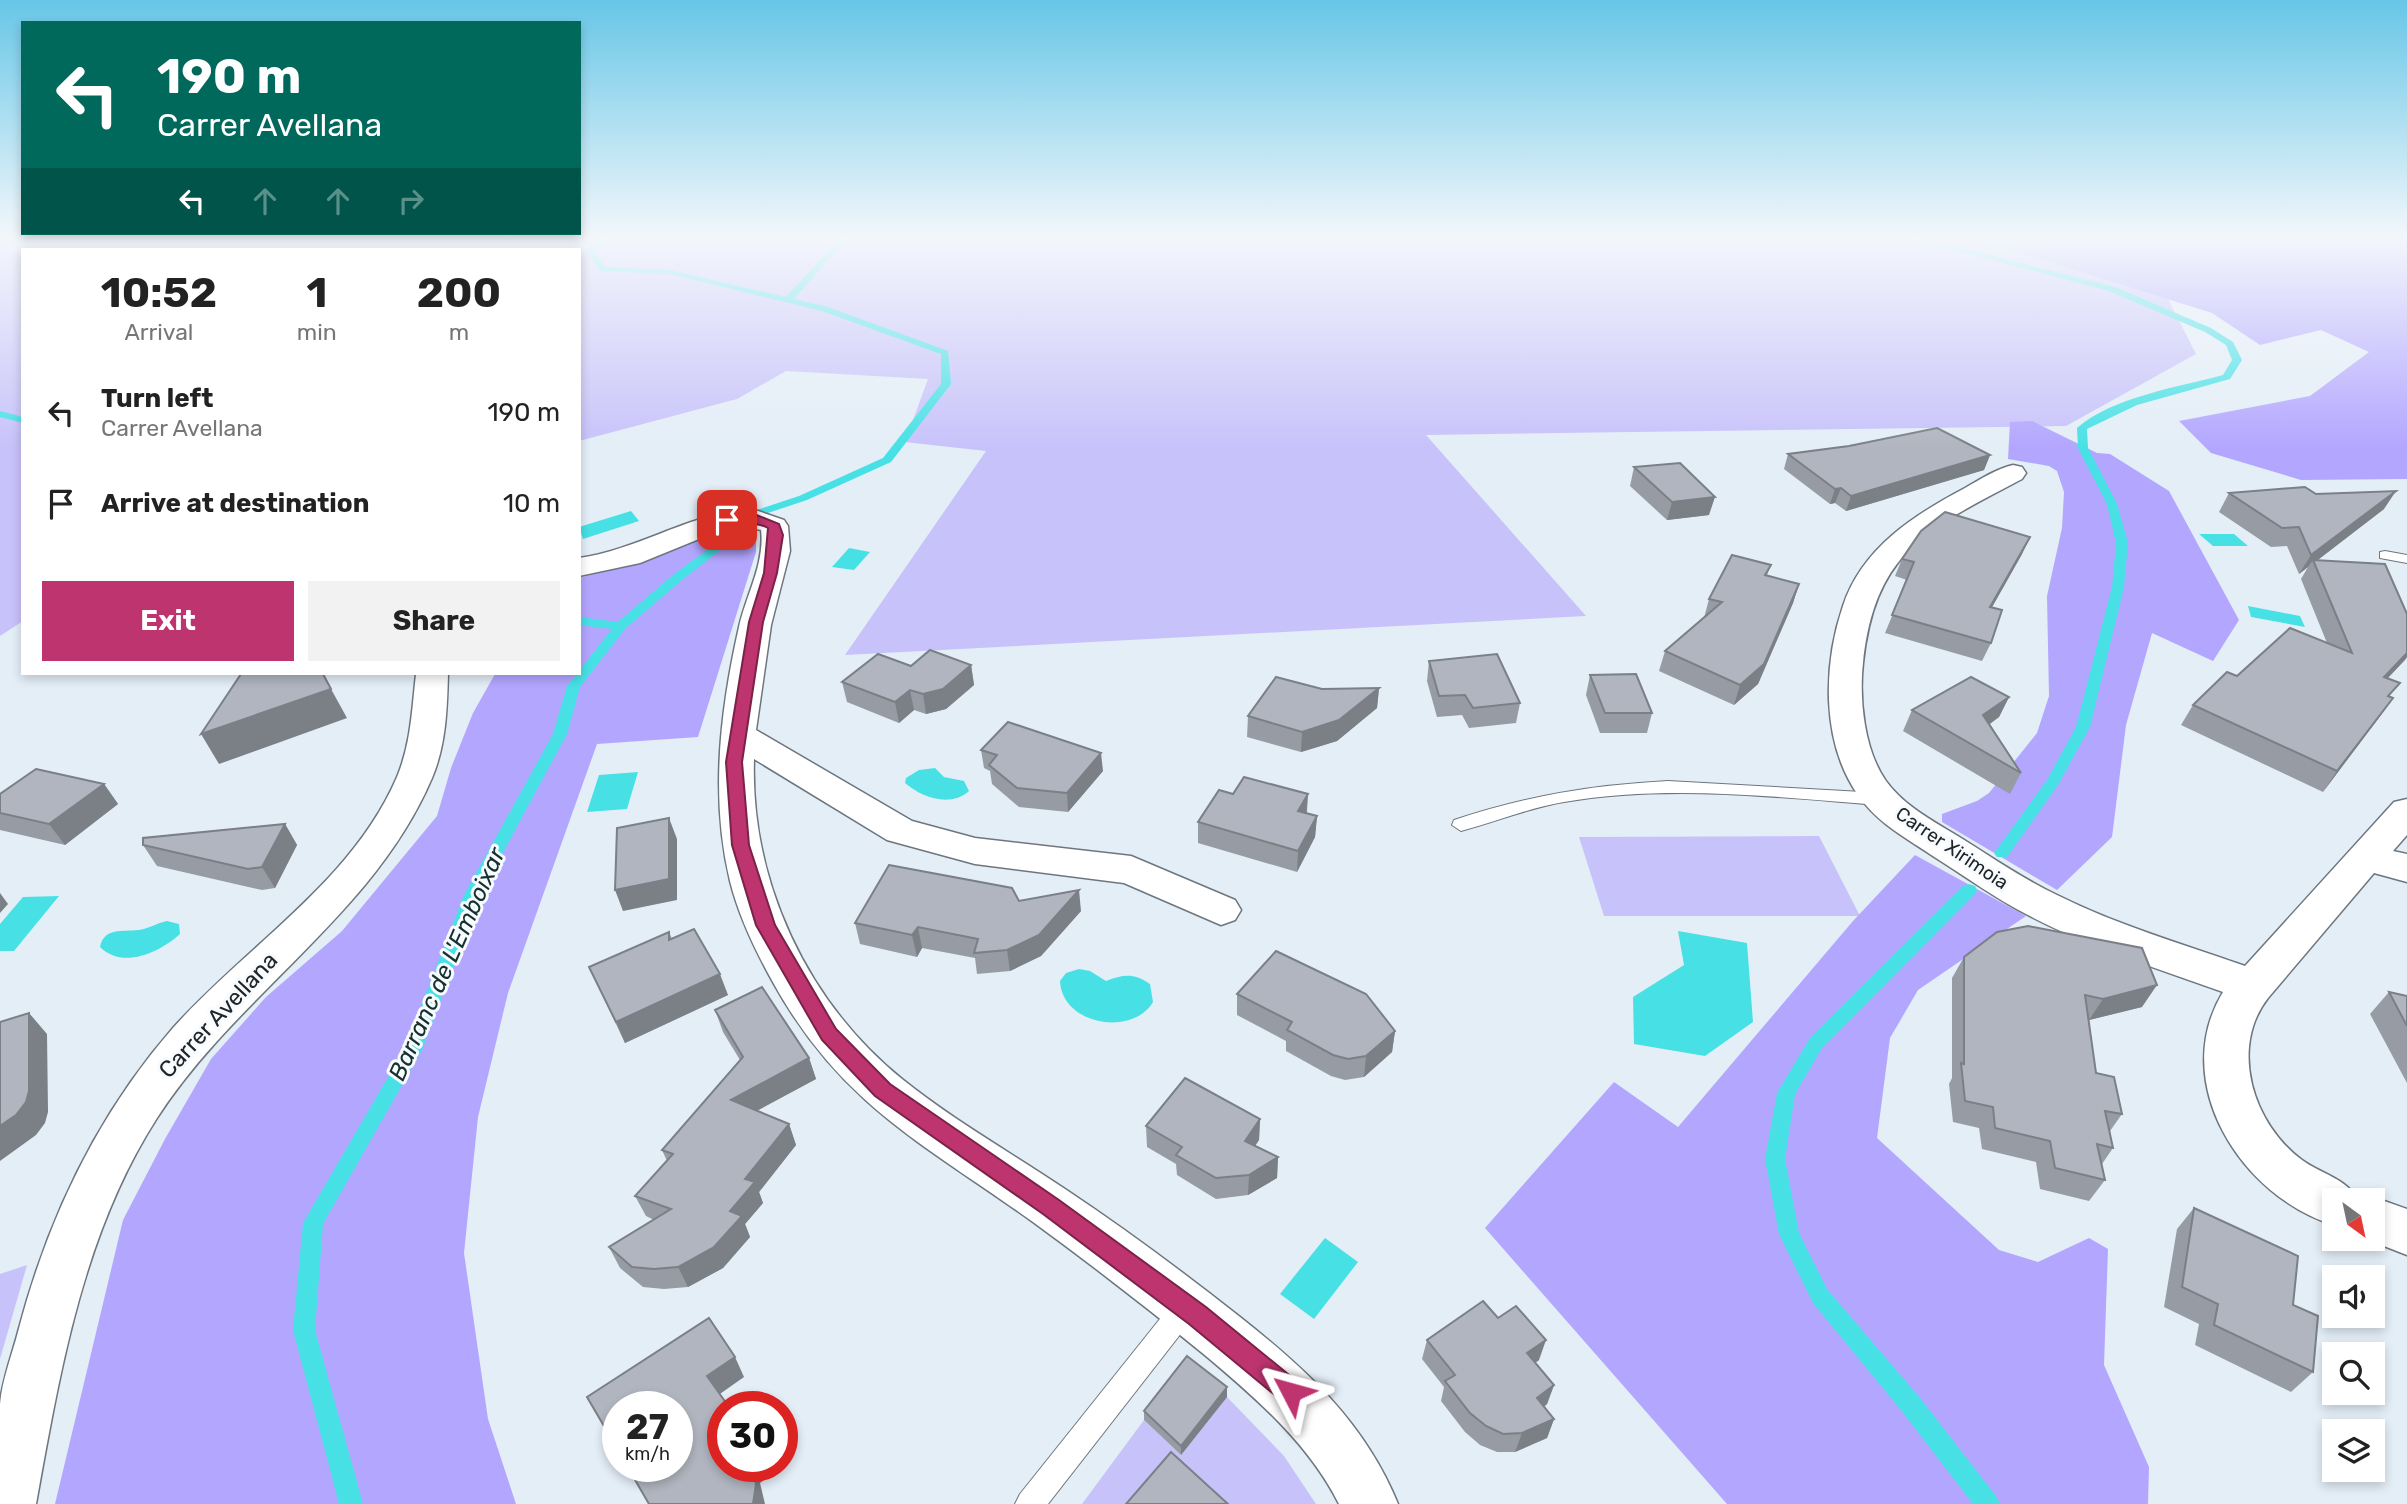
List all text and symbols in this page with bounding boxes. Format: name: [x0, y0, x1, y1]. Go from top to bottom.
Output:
text: 190 m: [157, 47, 301, 105]
icon: left: [42, 49, 133, 140]
text: Carrer Avellana: [157, 106, 382, 144]
icon: left: [173, 182, 211, 220]
icon: ahead: [246, 182, 284, 220]
icon: ahead: [319, 182, 357, 220]
icon: right: [392, 182, 430, 220]
text: 10:52: [101, 268, 217, 318]
text: 1: [306, 268, 327, 318]
text: 200: [417, 268, 501, 318]
text: Arrival: [124, 318, 193, 346]
text: min: [297, 318, 337, 346]
text: m: [449, 318, 469, 346]
text: Turn left: [101, 383, 213, 414]
icon: left: [42, 394, 80, 432]
text: 190 m: [487, 397, 560, 428]
text: Carrer Avellana: [101, 414, 263, 442]
icon: arrive: [42, 485, 80, 523]
text: Arrive at destination: [101, 488, 369, 519]
text: 10 m: [503, 488, 560, 519]
pin: [697, 490, 757, 550]
icon: arrive: [708, 501, 746, 539]
button: Exit: [42, 581, 294, 661]
button: Share: [308, 581, 560, 661]
street label: Carrer Xirimoia: [1891, 802, 2013, 894]
water label: Barranc de L'Emboixar: [383, 843, 511, 1085]
street label: Carrer Avellana: [153, 946, 283, 1084]
north arrow: [2322, 1188, 2385, 1251]
map controls: [2322, 1188, 2385, 1482]
button: sound: [2322, 1265, 2385, 1328]
button: search: [2322, 1342, 2385, 1405]
position arrow: [1254, 1355, 1328, 1429]
speed limit sign: 30: [707, 1391, 798, 1482]
text: 27: [626, 1406, 669, 1448]
button: layers: [2322, 1419, 2385, 1482]
text: km/h: [625, 1443, 670, 1465]

